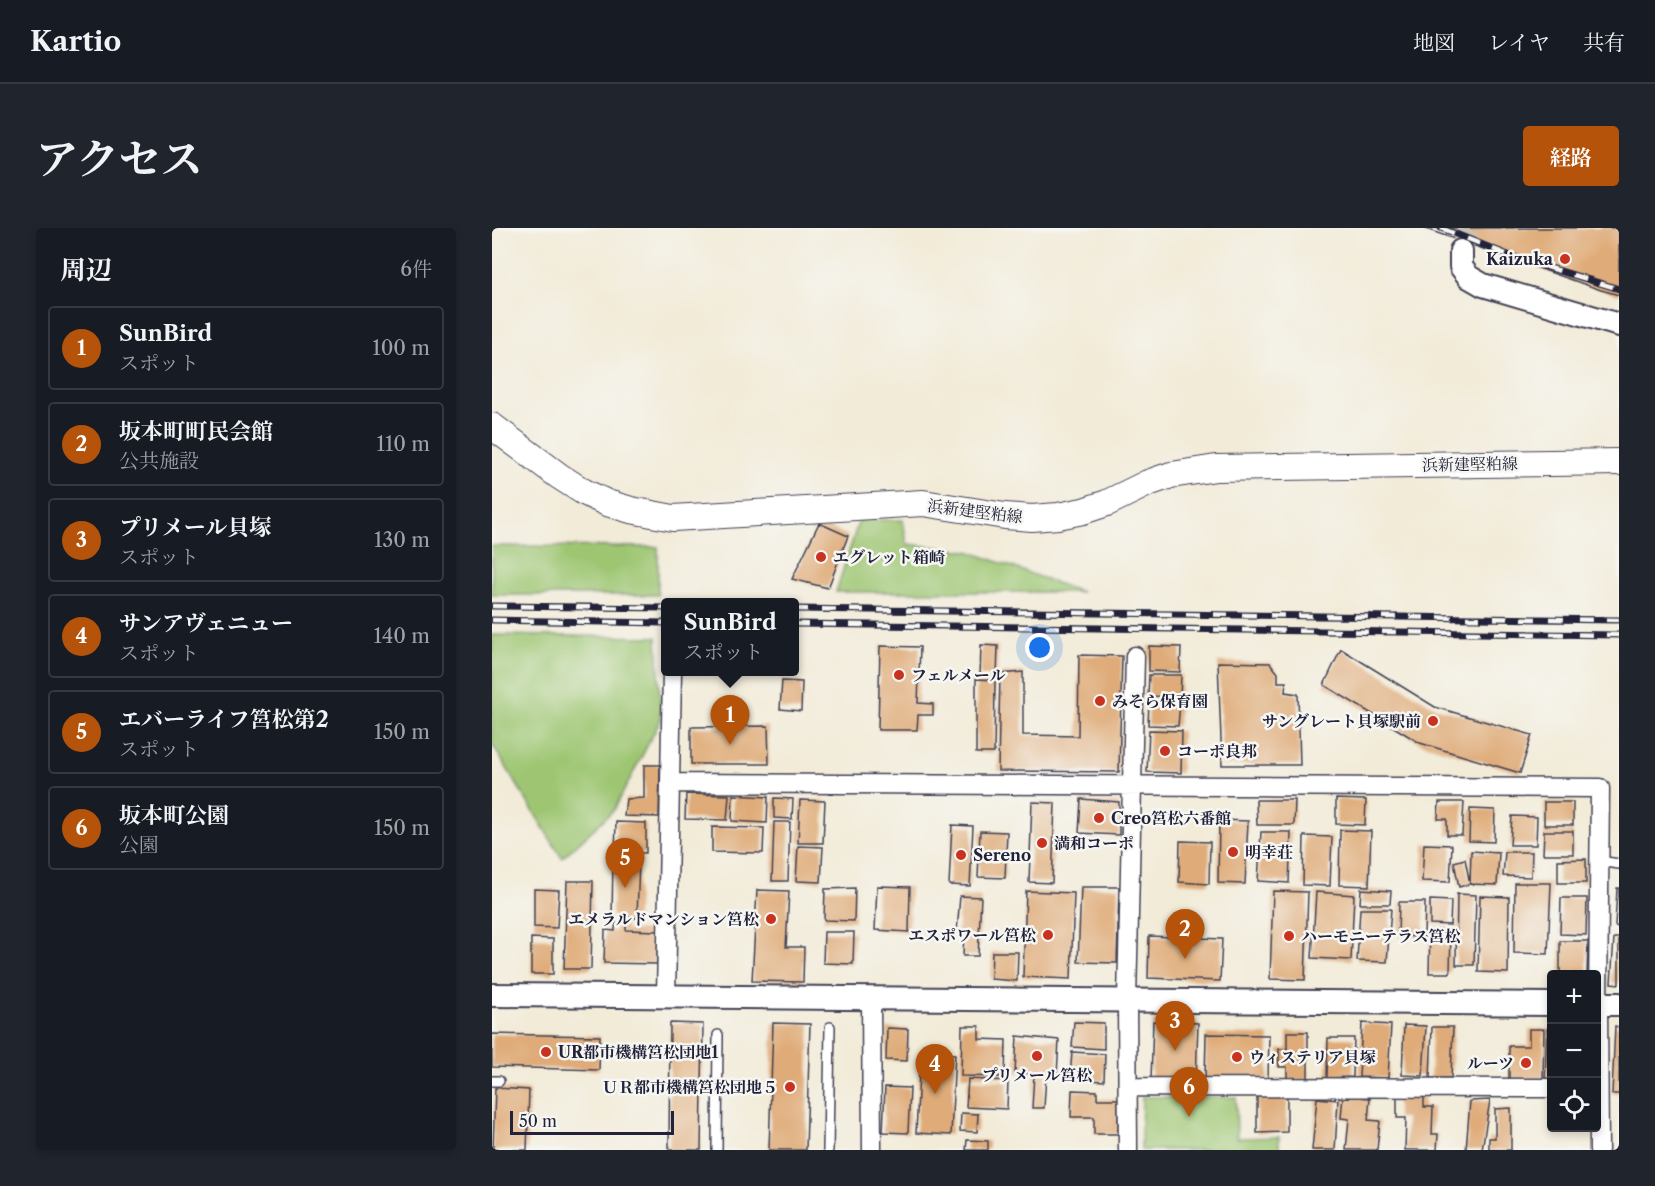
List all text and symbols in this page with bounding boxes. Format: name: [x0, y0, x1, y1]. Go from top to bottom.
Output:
text: Kartio: [30, 24, 121, 58]
text: 地図: [1413, 30, 1455, 55]
text: レイヤ: [1488, 30, 1550, 55]
text: 共有: [1583, 30, 1625, 55]
button: 経路: [1523, 126, 1619, 186]
text: アクセス: [36, 133, 203, 185]
place label: Kaizuka: [1486, 249, 1554, 269]
marker: Kaizuka: [1558, 252, 1572, 266]
text: 周辺: [60, 254, 112, 286]
text: 6件: [400, 257, 432, 281]
text: SunBird: [119, 320, 212, 347]
text: 1: [77, 336, 86, 360]
text: 100 m: [372, 336, 430, 360]
text: スポット: [119, 351, 199, 375]
text: 坂本町町民会館: [119, 418, 273, 445]
text: 2: [76, 432, 87, 456]
text: 110 m: [377, 432, 430, 456]
text: 公共施設: [119, 449, 199, 473]
street label: 浜新建堅粕線: [1422, 453, 1518, 475]
street label: 浜新建堅粕線: [926, 495, 1024, 527]
text: プリメール貝塚: [119, 514, 271, 541]
text: 3: [76, 528, 87, 552]
text: 130 m: [374, 528, 430, 552]
text: スポット: [119, 545, 199, 569]
place label: エグレット箱崎: [833, 547, 946, 567]
marker: エグレット箱崎: [814, 550, 828, 564]
popup: [661, 598, 799, 676]
text: SunBird: [683, 609, 777, 636]
text: サンアヴェニュー: [119, 610, 293, 637]
text: 4: [76, 624, 87, 648]
text: 140 m: [373, 624, 430, 648]
your location: [1025, 633, 1054, 662]
text: スポット: [683, 640, 763, 664]
text: スポット: [119, 641, 199, 665]
place label: フェルメール: [911, 665, 1005, 685]
marker: フェルメール: [892, 668, 906, 682]
place label: みそら保育園: [1112, 691, 1208, 711]
marker: みそら保育園: [1093, 694, 1107, 708]
pin: 1: [710, 696, 750, 745]
text: エバーライフ筥松第2: [119, 706, 329, 733]
place label: サングレート貝塚駅前: [1262, 711, 1421, 731]
marker: サングレート貝塚駅前: [1426, 714, 1440, 728]
text: 5: [76, 720, 87, 744]
text: 150 m: [374, 720, 430, 744]
text: スポット: [119, 737, 199, 761]
place label: コーポ良邦: [1177, 741, 1257, 761]
marker: コーポ良邦: [1158, 744, 1172, 758]
text: 坂本町公園: [119, 802, 229, 829]
place label: Creo筥松六番館: [1111, 808, 1231, 828]
marker: Creo筥松六番館: [1092, 811, 1106, 825]
text: 6: [76, 816, 87, 840]
text: 150 m: [374, 816, 430, 840]
text: 公園: [119, 833, 159, 857]
place label: 満和コーポ: [1054, 833, 1134, 853]
marker: 満和コーポ: [1035, 836, 1049, 850]
pin: 5: [606, 838, 644, 888]
place label: 明幸荘: [1245, 842, 1293, 862]
place label: Sereno: [973, 845, 1031, 865]
marker: 明幸荘: [1226, 845, 1240, 859]
marker: Sereno: [954, 848, 968, 862]
place label: エメラルドマンション筥松: [568, 909, 759, 929]
pin: 2: [1166, 910, 1204, 959]
marker: エメラルドマンション筥松: [764, 912, 778, 926]
place label: エスポワール筥松: [908, 925, 1036, 945]
place label: ハーモニーテラス筥松: [1301, 926, 1461, 946]
marker: エスポワール筥松: [1041, 928, 1055, 942]
marker: ハーモニーテラス筥松: [1282, 929, 1296, 943]
map controls: [1547, 970, 1601, 1132]
button: +: [1547, 970, 1601, 1024]
pin: 3: [1156, 1002, 1194, 1051]
button: −: [1547, 1024, 1601, 1078]
place label: UR都市機構筥松団地1: [558, 1042, 719, 1062]
pin: 4: [916, 1044, 954, 1094]
marker: UR都市機構筥松団地1: [539, 1045, 553, 1059]
place label: ウィステリア貝塚: [1249, 1047, 1376, 1067]
marker: プリメール筥松: [1030, 1049, 1044, 1063]
marker: ウィステリア貝塚: [1230, 1050, 1244, 1064]
place label: ルーツ: [1467, 1053, 1514, 1073]
marker: ルーツ: [1519, 1056, 1533, 1070]
place label: プリメール筥松: [982, 1065, 1092, 1085]
pin: 6: [1170, 1068, 1208, 1117]
place label: ＵＲ都市機構筥松団地５: [602, 1077, 778, 1097]
button: locate: [1547, 1078, 1601, 1132]
marker: ＵＲ都市機構筥松団地５: [783, 1080, 797, 1094]
scale bar: [510, 1108, 674, 1136]
text: 50 m: [519, 1111, 557, 1131]

